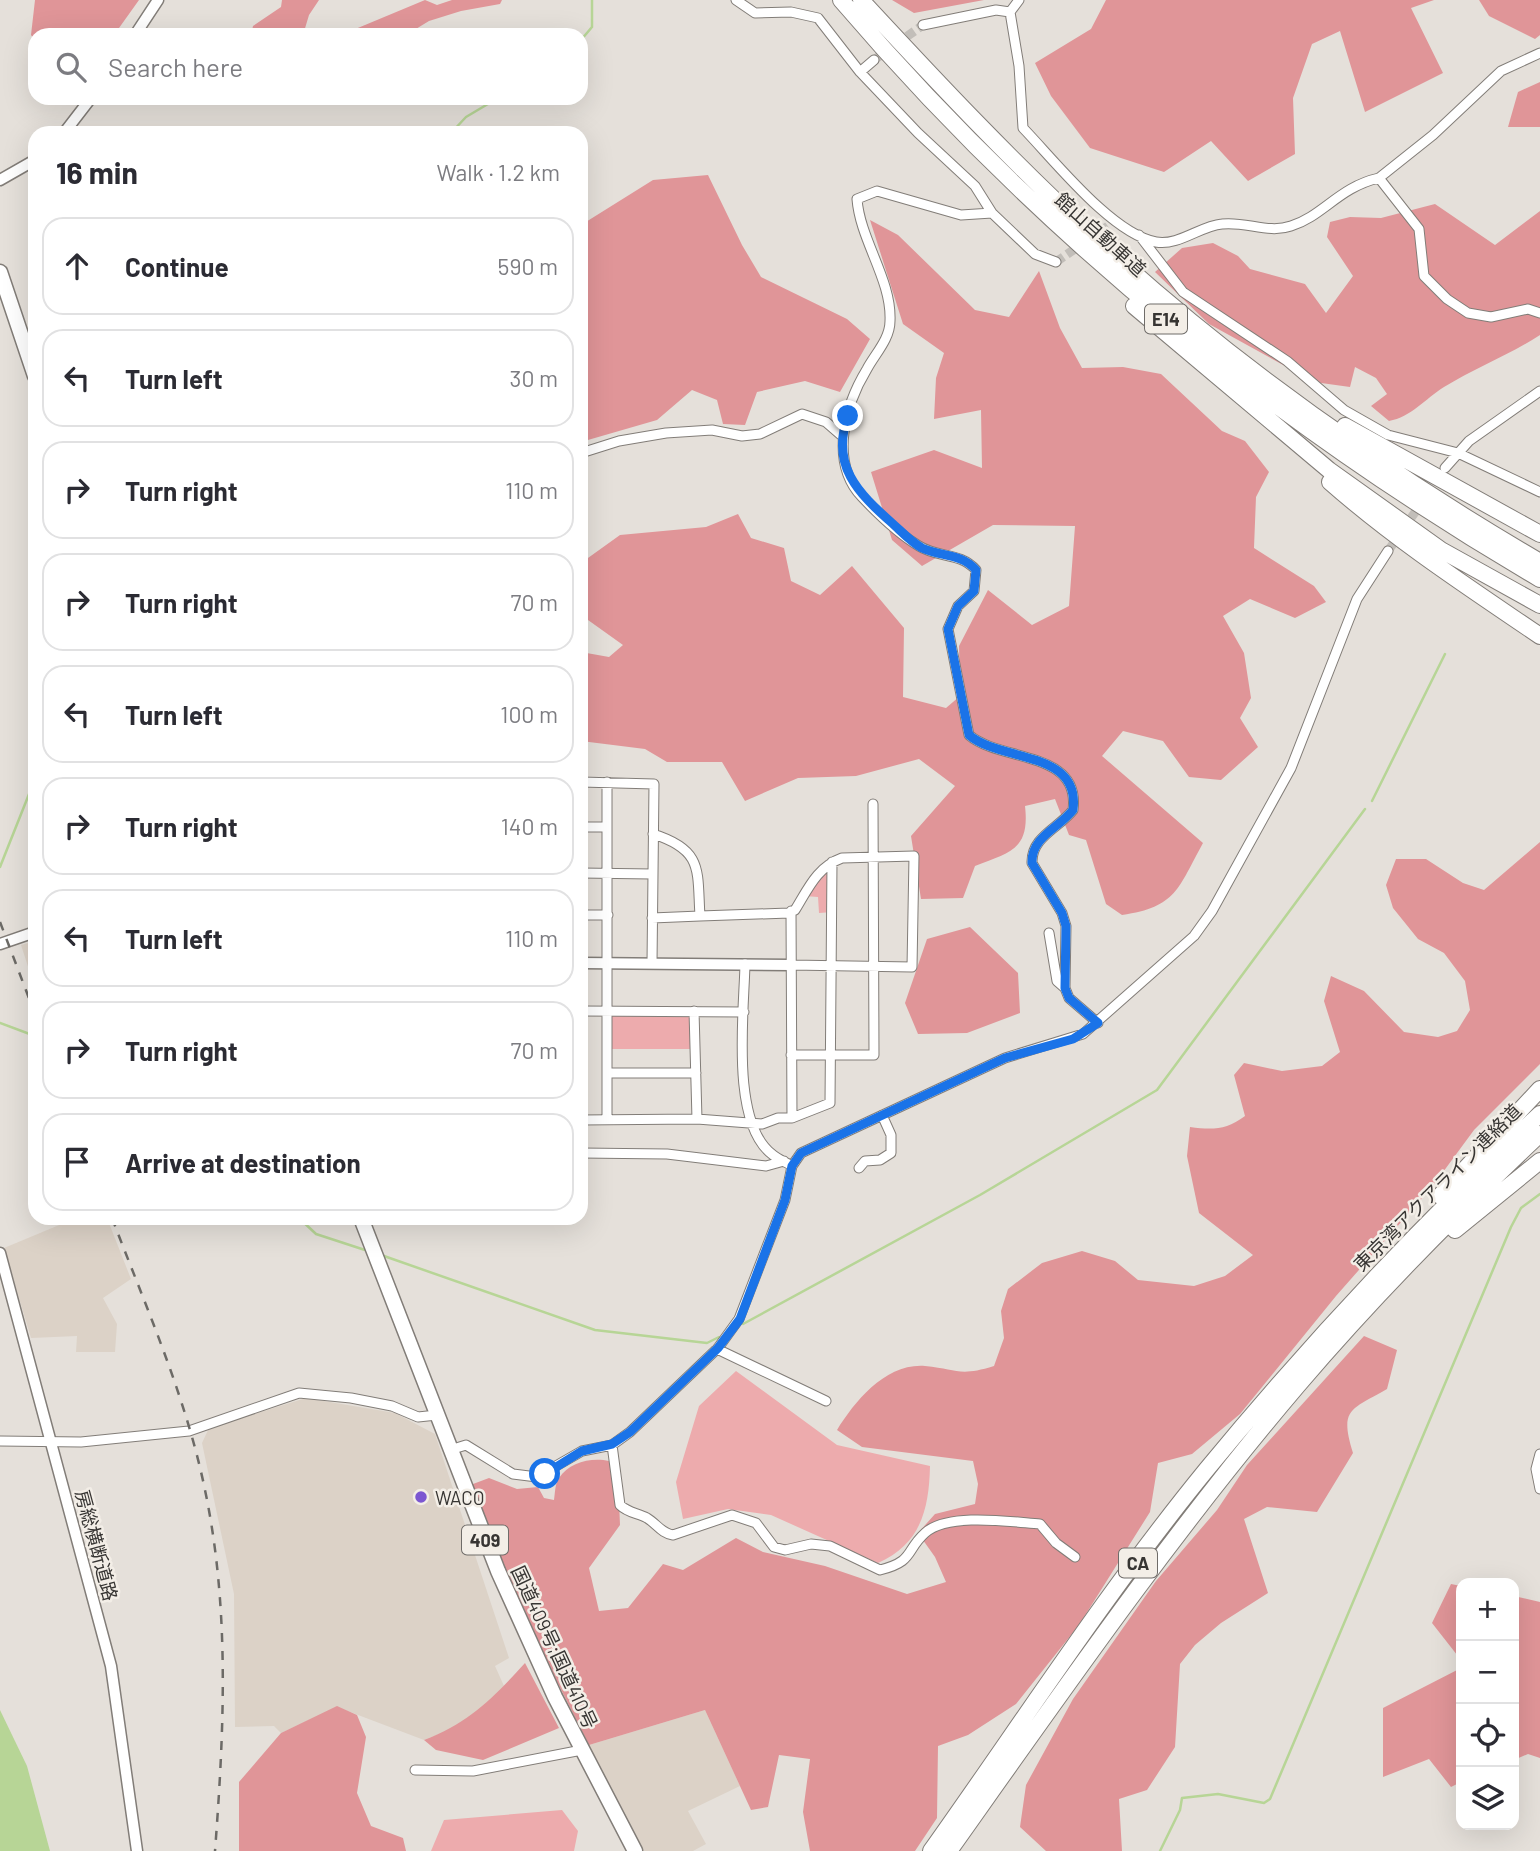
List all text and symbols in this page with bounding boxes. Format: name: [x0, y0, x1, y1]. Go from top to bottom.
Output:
search box: [28, 28, 588, 105]
icon: search: [52, 48, 90, 86]
text: Search here: [108, 51, 243, 82]
text: 16 min: [56, 154, 138, 190]
text: Walk · 1.2 km: [436, 158, 560, 186]
street label: 館山自動車道: [1051, 187, 1151, 281]
icon: ahead: [58, 247, 96, 285]
text: Continue: [125, 251, 229, 282]
text: 590 m: [498, 252, 558, 280]
road number: E14: [1145, 304, 1187, 334]
icon: left: [58, 359, 96, 397]
text: Turn left: [125, 363, 223, 394]
text: 30 m: [510, 364, 558, 392]
route end: [832, 400, 863, 431]
icon: right: [58, 471, 96, 509]
text: Turn right: [125, 475, 238, 506]
text: 110 m: [505, 476, 558, 504]
icon: right: [58, 583, 96, 621]
text: Turn right: [125, 587, 238, 618]
text: 70 m: [511, 588, 558, 616]
icon: left: [58, 695, 96, 733]
text: Turn left: [125, 699, 223, 730]
text: 100 m: [500, 700, 558, 728]
icon: right: [58, 807, 96, 845]
text: Turn right: [125, 811, 238, 842]
text: 140 m: [501, 812, 558, 840]
icon: left: [58, 919, 96, 957]
text: Turn left: [125, 923, 223, 954]
text: 110 m: [505, 924, 558, 952]
icon: right: [58, 1031, 96, 1069]
text: Turn right: [125, 1035, 238, 1066]
text: 70 m: [511, 1036, 558, 1064]
street label: 東京湾アクアライン連絡道: [1349, 1099, 1525, 1275]
icon: arrive: [58, 1143, 96, 1181]
text: Arrive at destination: [125, 1147, 361, 1178]
route start: [529, 1458, 560, 1489]
place label: WACO: [435, 1486, 485, 1509]
street label: 房総横断道路: [71, 1487, 123, 1603]
marker: WACO: [413, 1489, 429, 1505]
road number: 409: [462, 1526, 508, 1554]
road number: CA: [1119, 1548, 1157, 1578]
street label: 国道409号;国道410号: [507, 1562, 603, 1732]
map controls: [1456, 1578, 1519, 1830]
button: +: [1456, 1578, 1519, 1641]
button: −: [1456, 1641, 1519, 1704]
button: locate: [1456, 1704, 1519, 1767]
button: layers: [1456, 1767, 1519, 1830]

